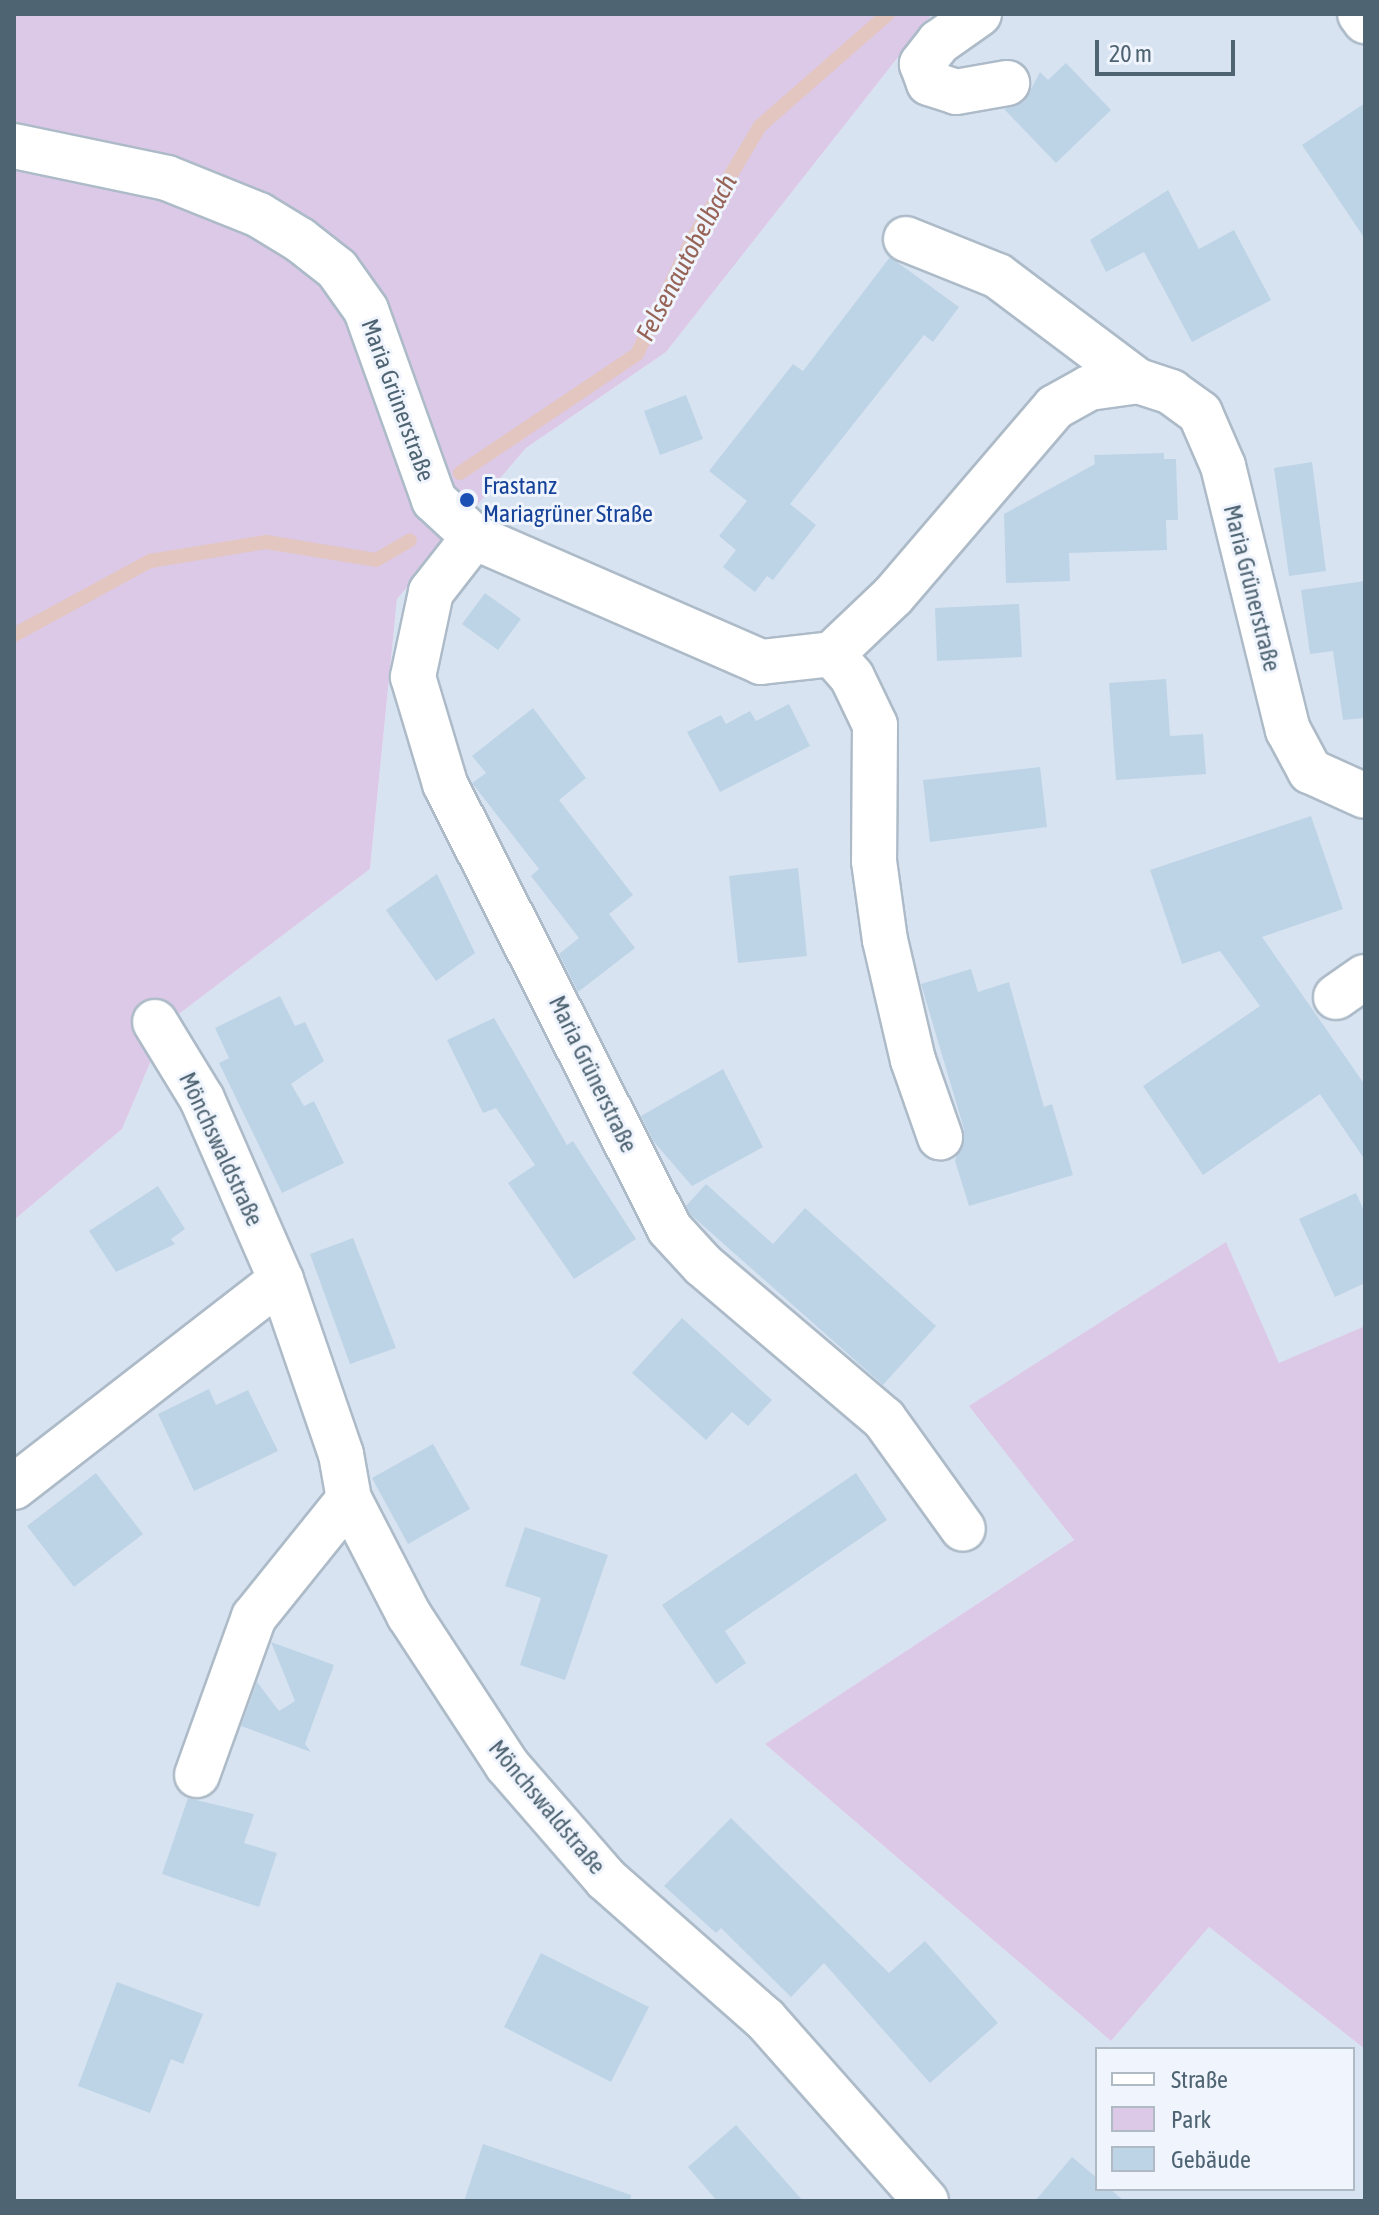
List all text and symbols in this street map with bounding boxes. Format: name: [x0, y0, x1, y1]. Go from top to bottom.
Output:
scale bar: [1099, 24, 1239, 74]
text: 20 m: [1109, 40, 1152, 67]
water label: Felsenautobelbach: [630, 169, 744, 347]
street label: Maria Grünerstraße: [355, 315, 441, 485]
place label: Frastanz Mariagrüner Straße: [483, 472, 653, 528]
marker: Frastanz Mariagrüner Straße: [458, 491, 476, 509]
street label: Maria Grünerstraße: [1217, 502, 1287, 674]
street label: Maria Grünerstraße: [543, 991, 643, 1157]
street label: Mönchswaldstraße: [173, 1068, 269, 1230]
street label: Mönchswaldstraße: [483, 1734, 611, 1880]
legend: [1095, 2047, 1355, 2191]
text: Straße: [1171, 2066, 1228, 2093]
text: Park: [1171, 2106, 1211, 2133]
text: Gebäude: [1171, 2146, 1251, 2173]

